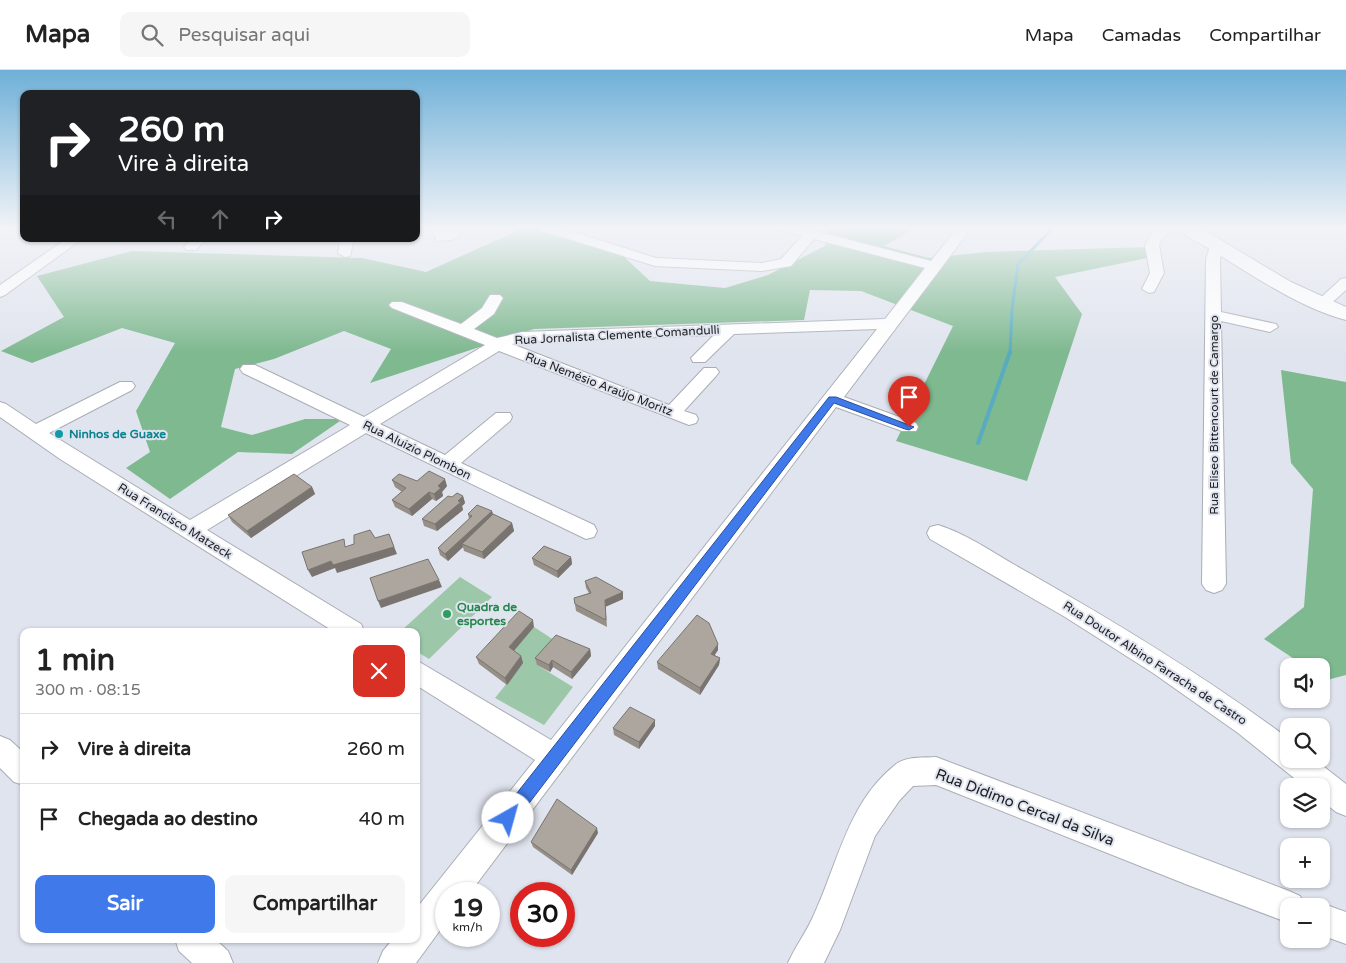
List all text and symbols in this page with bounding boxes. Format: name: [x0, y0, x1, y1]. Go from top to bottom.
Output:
search box: [120, 12, 470, 57]
text: Mapa: [25, 20, 90, 49]
icon: search: [138, 21, 166, 49]
text: Pesquisar aqui: [178, 24, 310, 46]
text: Mapa: [1025, 24, 1074, 46]
text: Camadas: [1102, 24, 1181, 46]
text: Compartilhar: [1209, 24, 1321, 46]
text: 260 m: [118, 109, 225, 151]
icon: right: [35, 110, 100, 175]
text: Vire à direita: [118, 151, 249, 177]
icon: left: [153, 205, 181, 233]
icon: ahead: [206, 205, 234, 233]
icon: right: [259, 205, 287, 233]
street label: Rua Eliseo Bittencourt de Camargo: [1207, 315, 1221, 515]
street label: Rua Jornalista Clemente Comandulli: [514, 323, 720, 347]
street label: Rua Nemésio Araújo Moritz: [523, 349, 675, 419]
pin: [888, 376, 930, 427]
icon: arrive: [895, 383, 923, 411]
street label: Rua Aluizio Plombon: [361, 418, 473, 482]
place label: Ninhos de Guaxe: [69, 427, 166, 441]
marker: Ninhos de Guaxe: [53, 428, 65, 440]
street label: Rua Francisco Matzeck: [115, 480, 235, 562]
street label: Rua Doutor Albino Farracha de Castro: [1061, 598, 1249, 728]
place label: Quadra de esportes: [457, 600, 517, 629]
marker: Quadra de esportes: [441, 608, 453, 620]
text: 1 min: [35, 642, 115, 679]
button: close: [353, 645, 405, 697]
map controls: [1280, 658, 1330, 948]
button: sound: [1280, 658, 1330, 708]
text: 300 m · 08:15: [35, 680, 141, 700]
button: search: [1280, 718, 1330, 768]
icon: right: [35, 735, 63, 763]
text: Vire à direita: [78, 738, 191, 760]
text: 260 m: [347, 738, 405, 760]
street label: Rua Dídimo Cercal da Silva: [933, 765, 1117, 849]
button: layers: [1280, 778, 1330, 828]
position arrow: [481, 791, 533, 843]
icon: arrive: [35, 805, 63, 833]
text: Chegada ao destino: [78, 808, 258, 830]
text: 40 m: [359, 808, 405, 830]
button: +: [1280, 838, 1330, 888]
button: Sair: [35, 875, 215, 933]
button: Compartilhar: [225, 875, 405, 933]
speed limit sign: 30: [510, 882, 575, 947]
text: 19: [452, 893, 483, 923]
button: −: [1280, 898, 1330, 948]
text: km/h: [452, 920, 483, 934]

